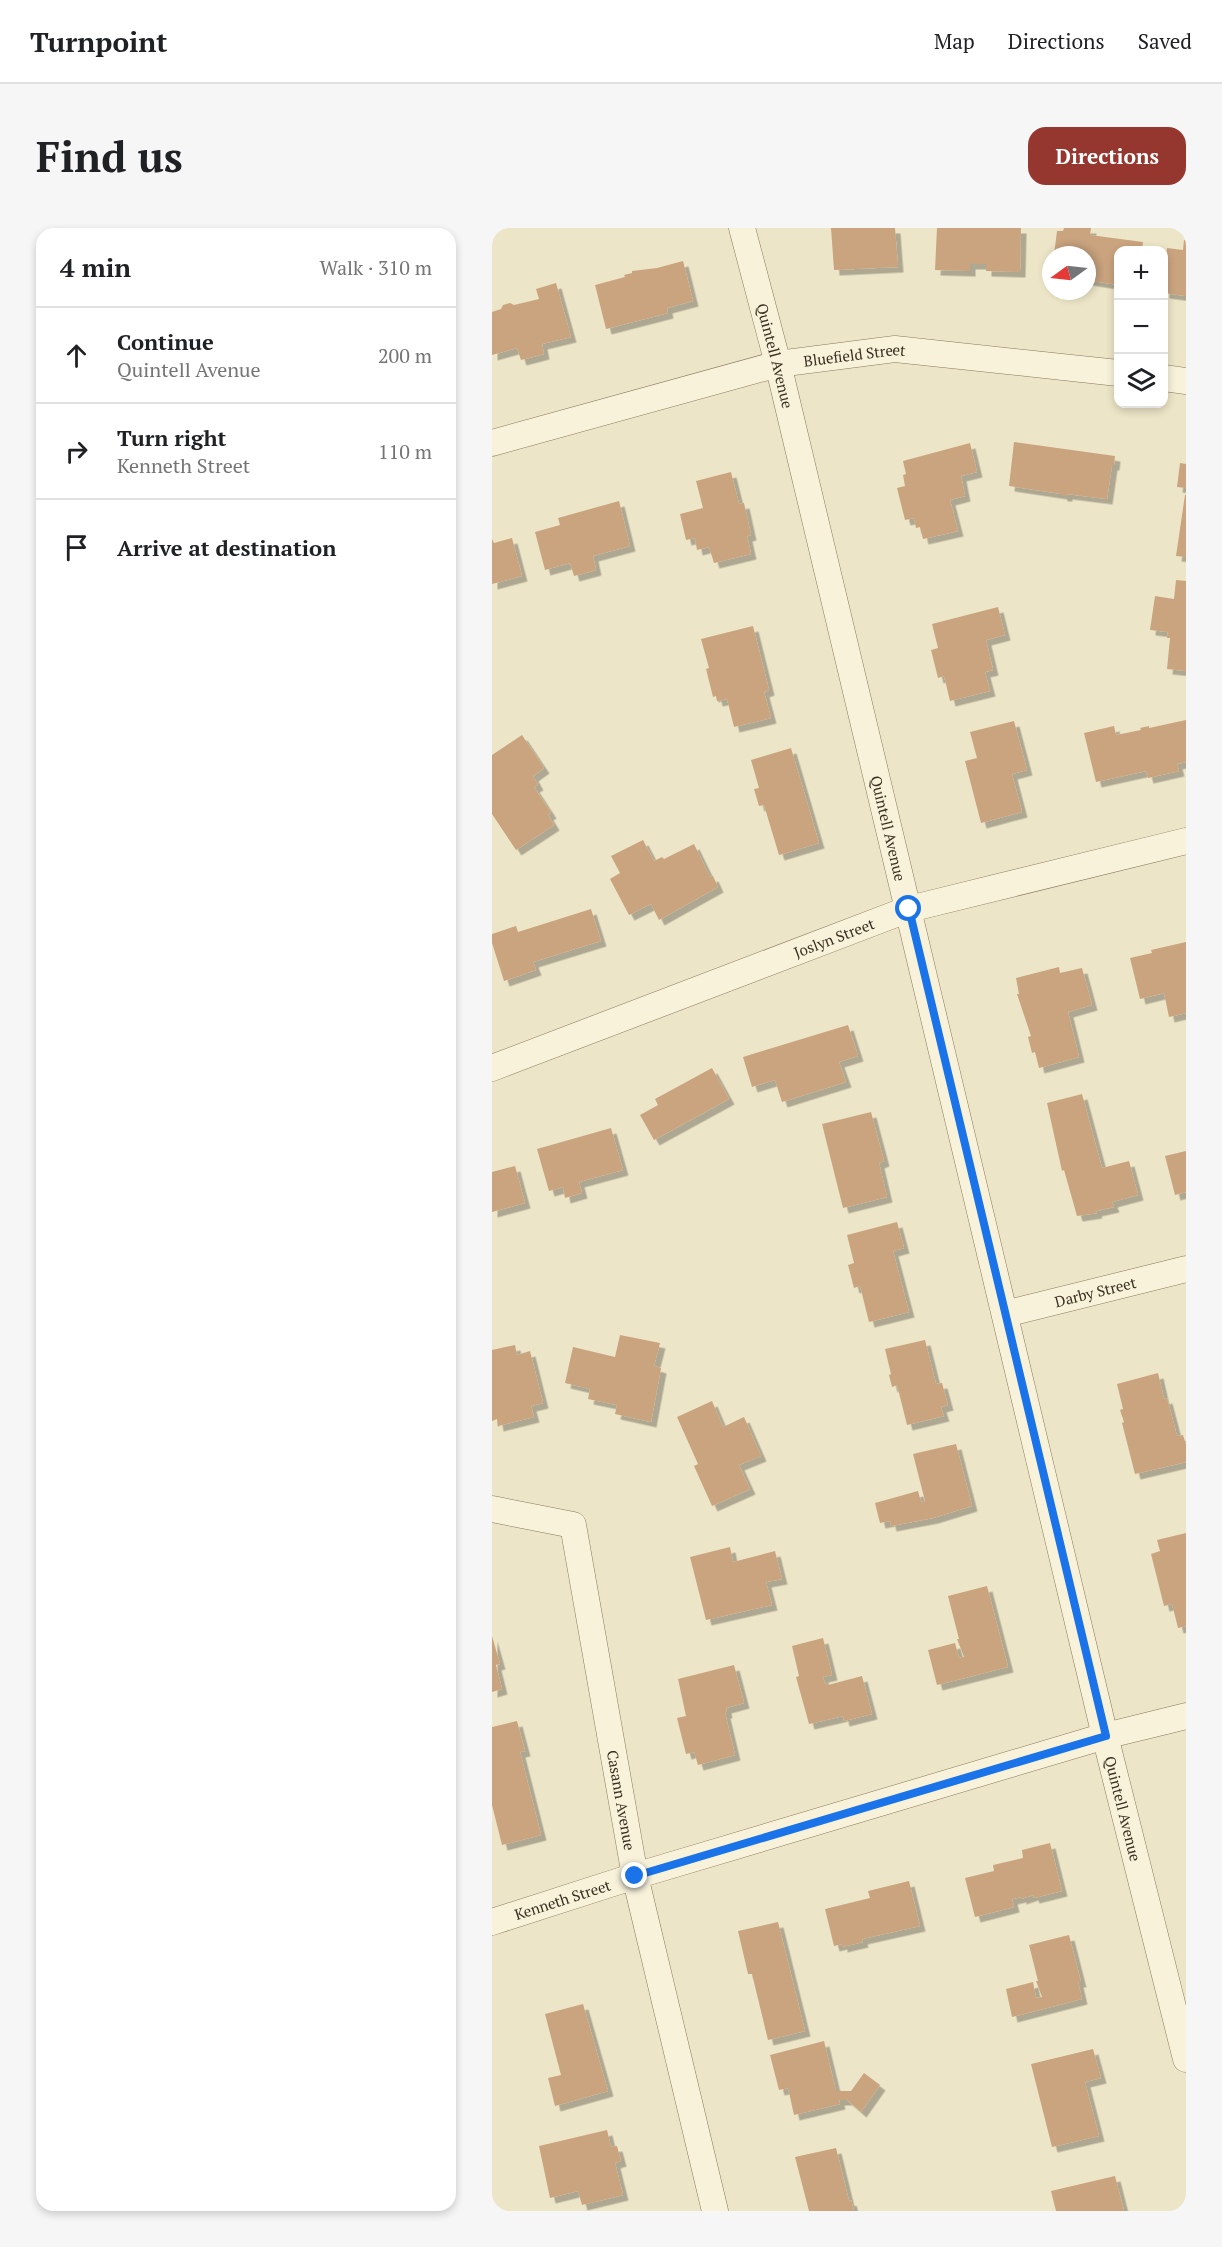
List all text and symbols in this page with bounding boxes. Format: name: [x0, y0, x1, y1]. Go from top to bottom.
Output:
text: Turnpoint: [30, 23, 168, 60]
text: Map: [934, 27, 975, 55]
text: Directions: [1008, 27, 1105, 55]
text: Saved: [1138, 27, 1192, 55]
button: Directions: [1028, 127, 1186, 185]
text: Find us: [36, 128, 183, 184]
north arrow: [1042, 246, 1096, 300]
map controls: [1114, 246, 1168, 408]
button: +: [1114, 246, 1168, 300]
text: 4 min: [60, 250, 131, 284]
text: Walk · 310 m: [320, 254, 432, 281]
button: −: [1114, 300, 1168, 354]
street label: Quintell Avenue: [752, 301, 798, 410]
text: Continue: [117, 327, 214, 356]
icon: ahead: [60, 339, 93, 372]
street label: Bluefield Street: [802, 339, 907, 371]
text: 200 m: [378, 342, 432, 369]
button: layers: [1114, 354, 1168, 408]
text: Quintell Avenue: [117, 356, 261, 383]
text: Turn right: [117, 423, 226, 452]
icon: right: [60, 435, 93, 468]
text: 110 m: [378, 438, 432, 465]
text: Kenneth Street: [117, 452, 250, 479]
icon: arrive: [60, 531, 93, 564]
text: Arrive at destination: [117, 533, 336, 562]
street label: Quintell Avenue: [866, 774, 911, 883]
route start: [895, 895, 921, 921]
street label: Joslyn Street: [791, 913, 877, 962]
street label: Darby Street: [1052, 1272, 1138, 1311]
street label: Casann Avenue: [603, 1748, 640, 1852]
street label: Quintell Avenue: [1100, 1754, 1146, 1863]
route end: [621, 1862, 647, 1888]
street label: Kenneth Street: [512, 1874, 614, 1924]

